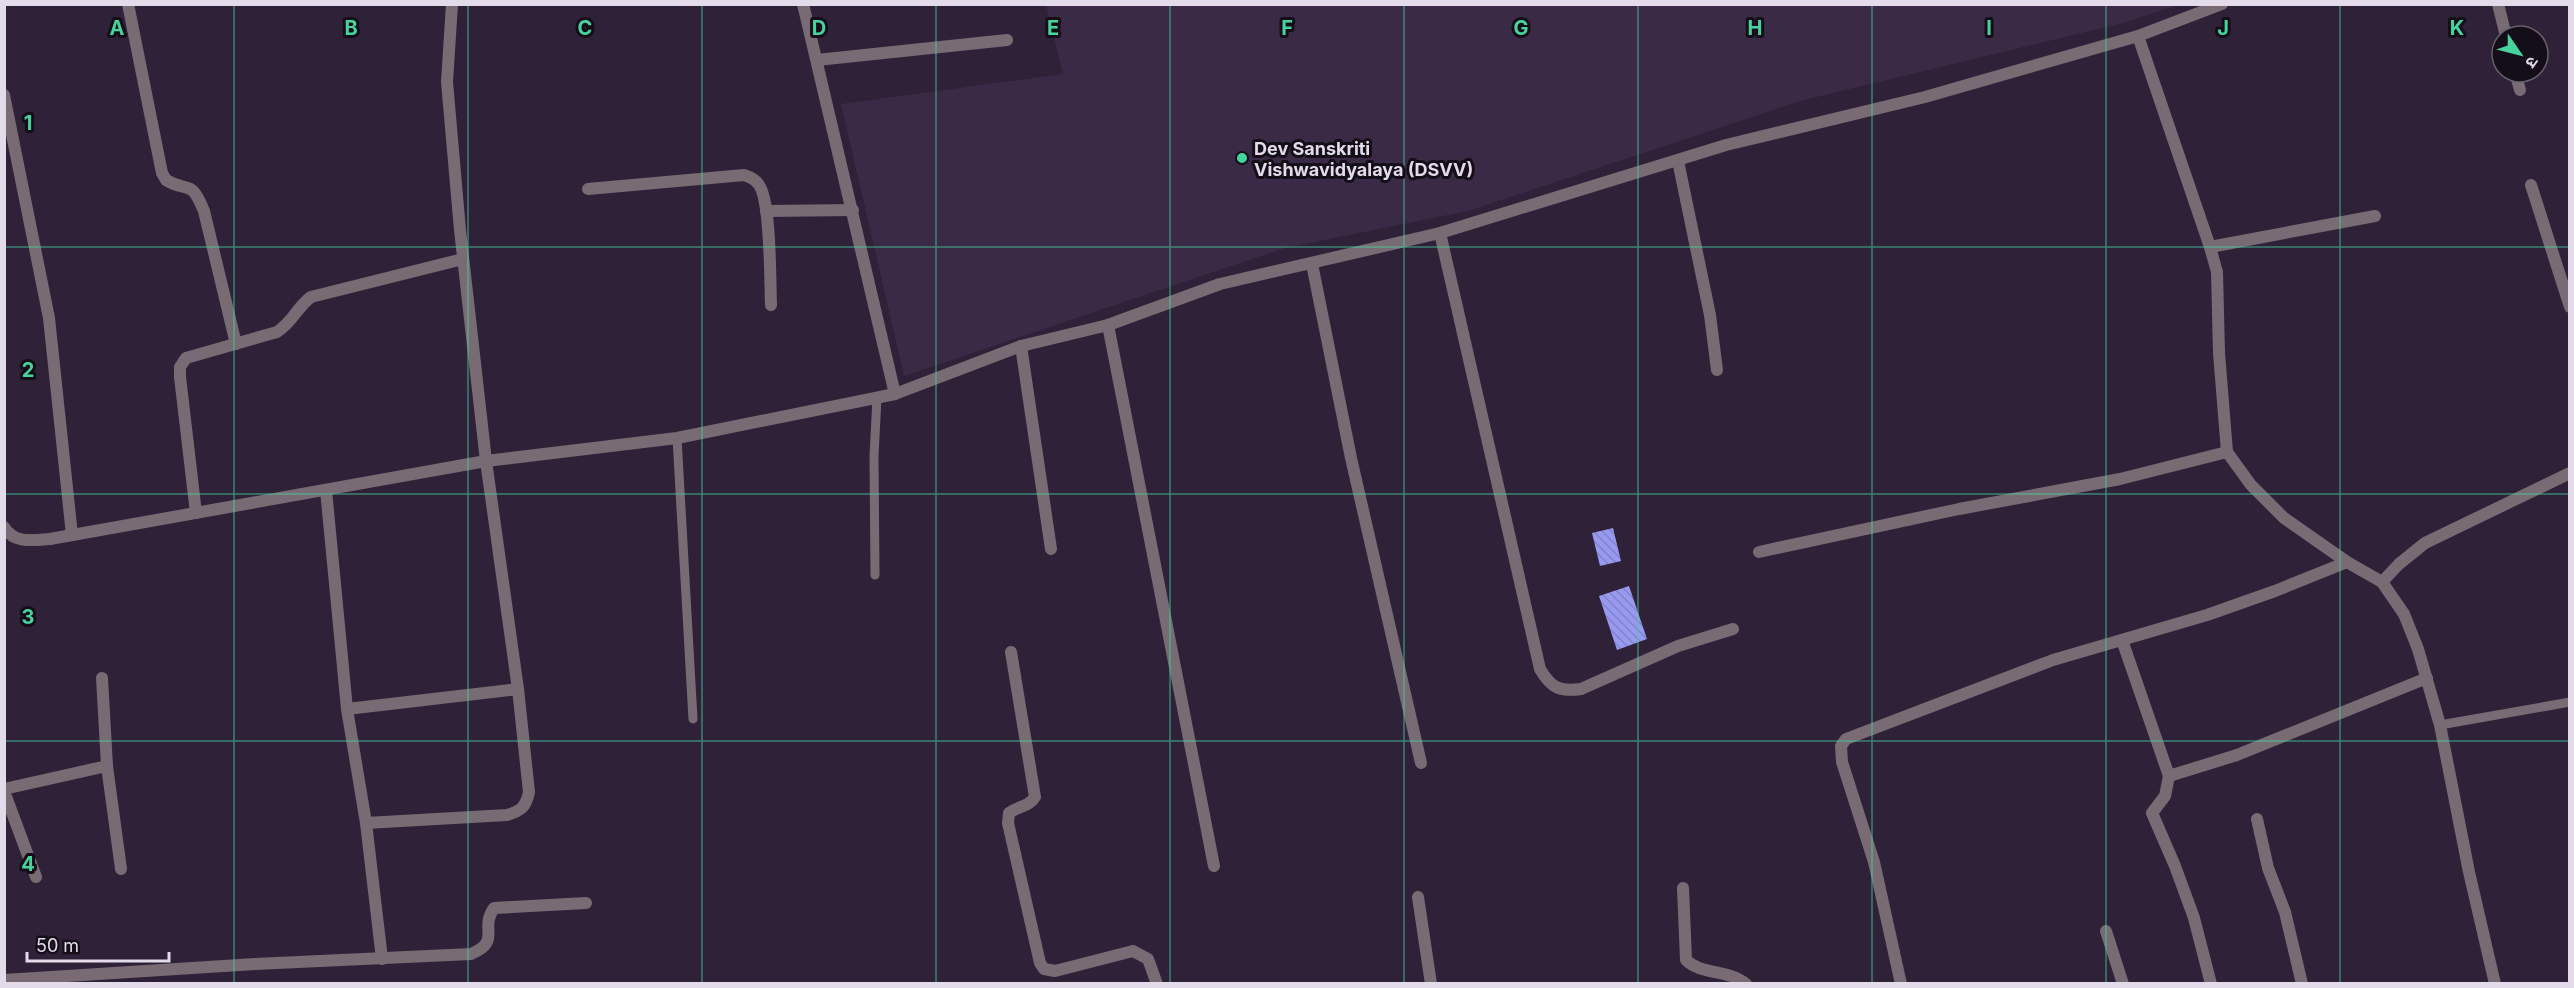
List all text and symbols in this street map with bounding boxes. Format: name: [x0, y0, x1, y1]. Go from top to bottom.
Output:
text: A: [110, 16, 125, 40]
text: B: [344, 16, 358, 40]
text: C: [578, 16, 592, 40]
text: D: [812, 16, 826, 40]
text: E: [1047, 16, 1059, 40]
text: F: [1281, 16, 1293, 40]
text: G: [1513, 16, 1529, 40]
text: H: [1748, 16, 1762, 40]
text: I: [1986, 16, 1992, 40]
text: J: [2217, 16, 2229, 40]
text: K: [2450, 16, 2464, 40]
north arrow: [2490, 24, 2550, 84]
text: उ: [2521, 53, 2543, 73]
text: 1: [24, 111, 32, 135]
place label: Dev Sanskriti Vishwavidyalaya (DSVV): [1254, 138, 1473, 180]
marker: Dev Sanskriti Vishwavidyalaya (DSVV): [1235, 151, 1249, 165]
text: 2: [22, 358, 34, 382]
text: 3: [22, 605, 34, 629]
text: 4: [21, 852, 35, 876]
scale bar: [27, 925, 170, 963]
text: 50 m: [36, 935, 79, 956]

